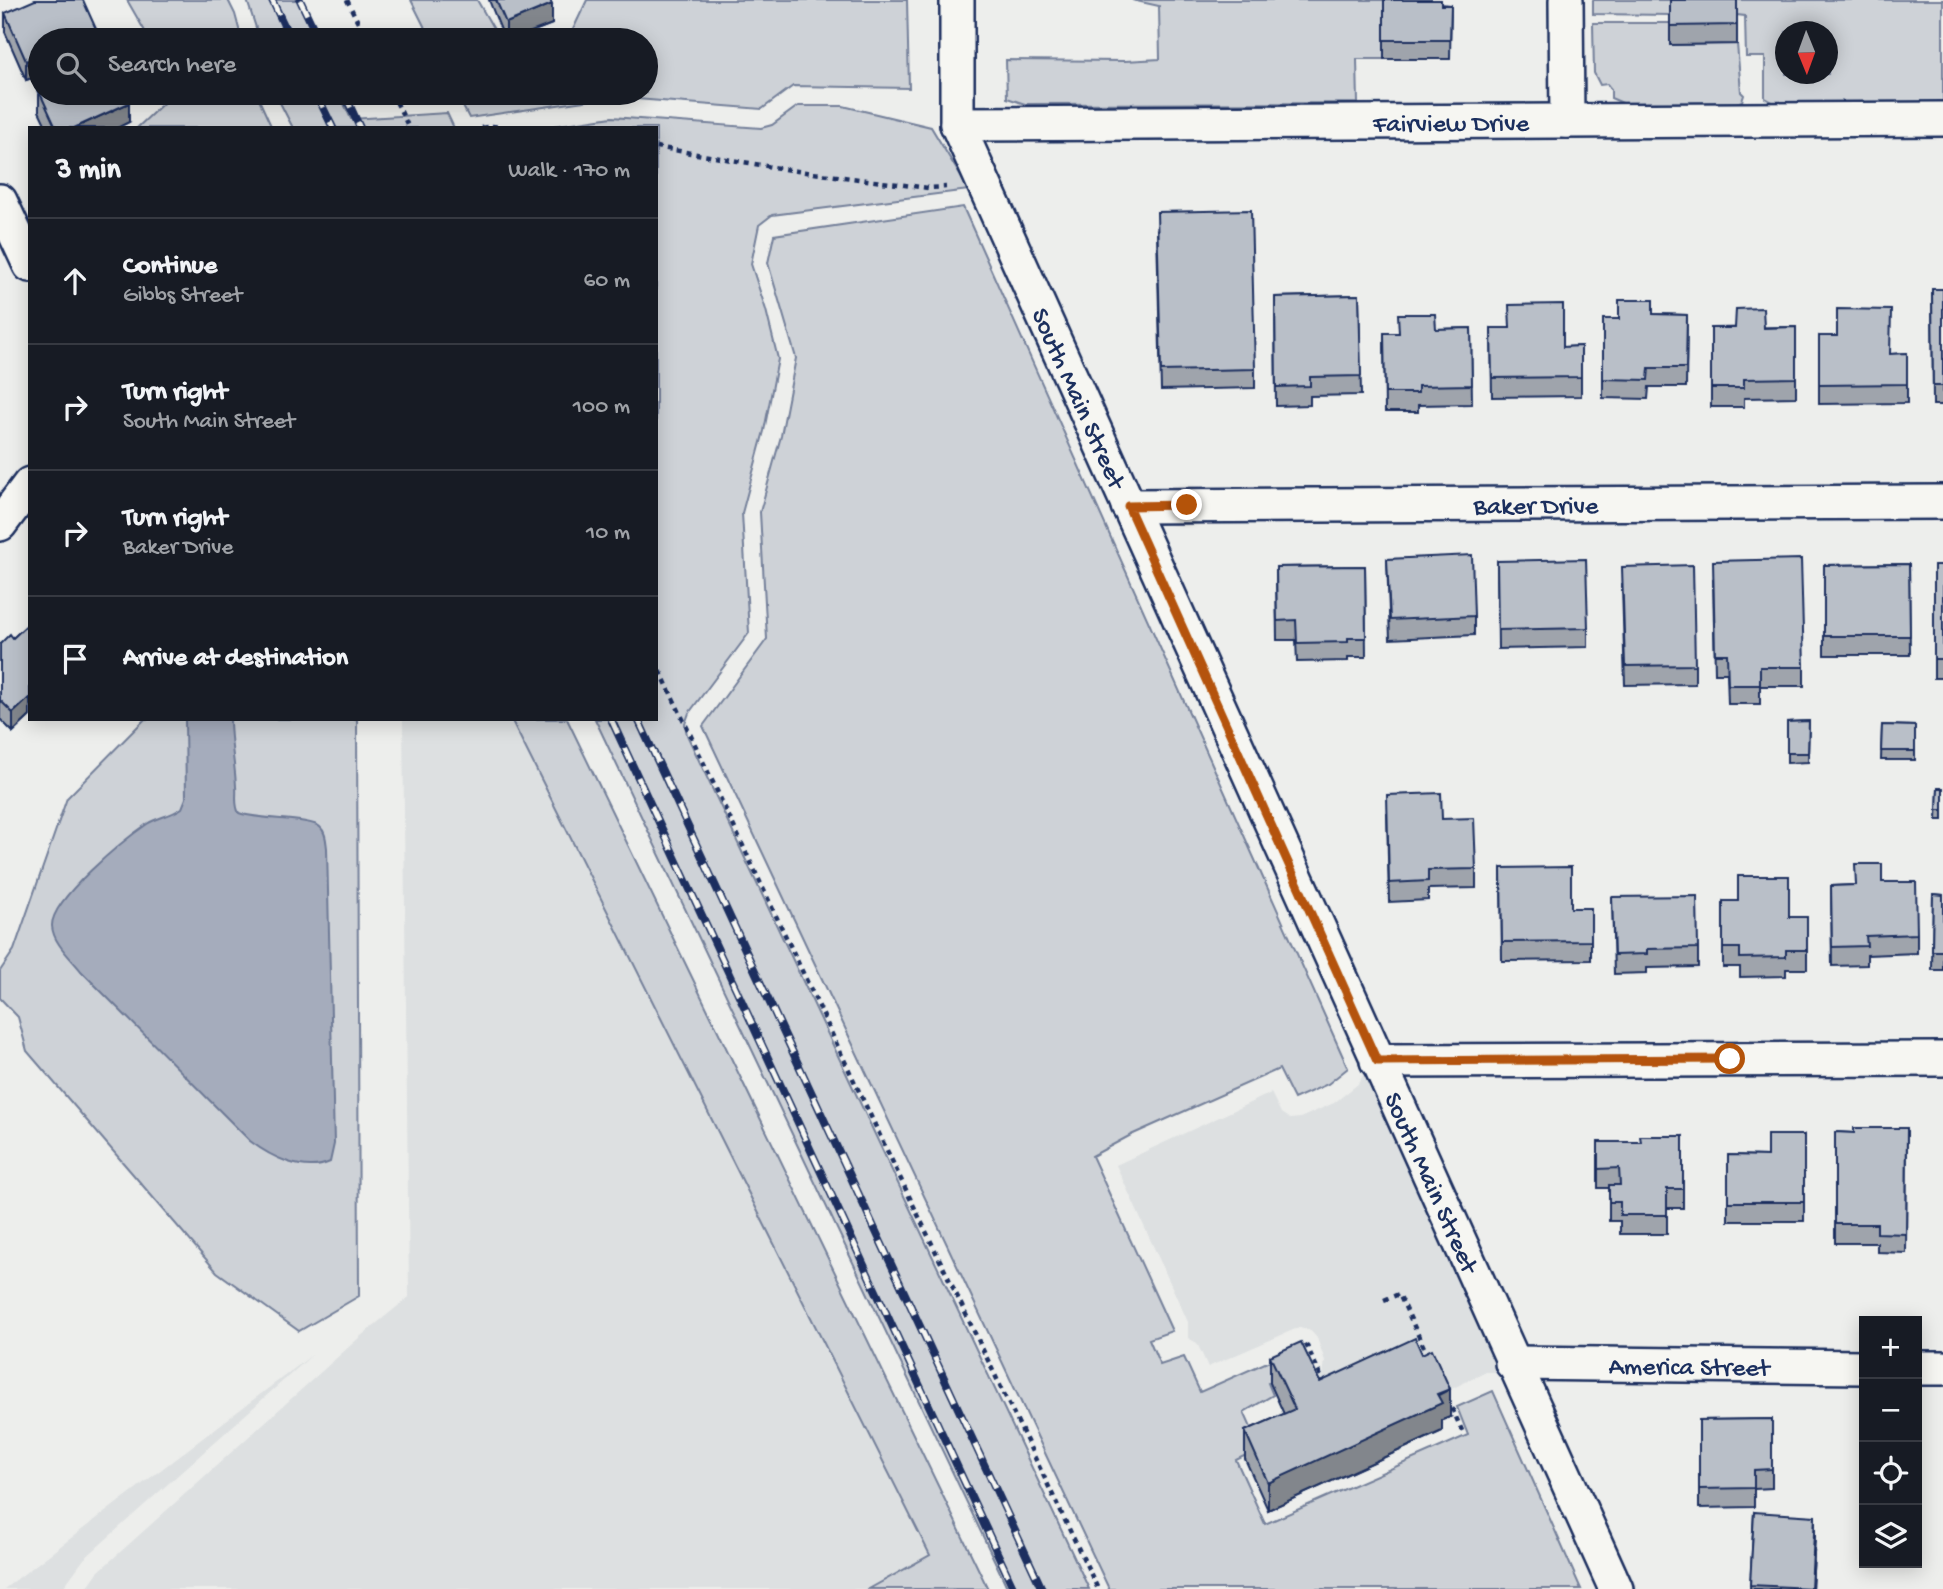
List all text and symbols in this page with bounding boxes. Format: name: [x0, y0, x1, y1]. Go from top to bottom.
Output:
north arrow: [1775, 21, 1838, 84]
search box: [28, 28, 658, 105]
icon: search: [52, 48, 90, 86]
text: Search here: [108, 51, 236, 82]
street label: Fairview Drive: [1372, 110, 1530, 142]
text: 3 min: [56, 154, 121, 189]
text: Walk · 170 m: [508, 158, 630, 185]
text: Continue: [123, 252, 217, 283]
icon: ahead: [56, 262, 94, 300]
text: 60 m: [584, 268, 630, 295]
text: Gibbs Street: [123, 283, 242, 310]
street label: South Main Street: [1022, 304, 1131, 497]
text: Turn right: [123, 378, 227, 409]
icon: right: [56, 388, 94, 426]
text: 100 m: [573, 394, 630, 421]
text: South Main Street: [123, 409, 295, 436]
route end: [1171, 489, 1202, 520]
street label: Baker Drive: [1473, 493, 1599, 524]
text: Turn right: [123, 504, 227, 535]
icon: right: [56, 514, 94, 552]
text: 10 m: [586, 520, 630, 547]
text: Baker Drive: [123, 535, 233, 562]
icon: arrive: [56, 640, 94, 678]
text: Arrive at destination: [123, 644, 348, 675]
route start: [1714, 1043, 1745, 1074]
street label: South Main Street: [1375, 1089, 1484, 1281]
map controls: [1859, 1316, 1922, 1568]
button: +: [1859, 1316, 1922, 1379]
street label: America Street: [1608, 1353, 1772, 1386]
button: −: [1859, 1379, 1922, 1442]
button: locate: [1859, 1442, 1922, 1505]
button: layers: [1859, 1505, 1922, 1568]

